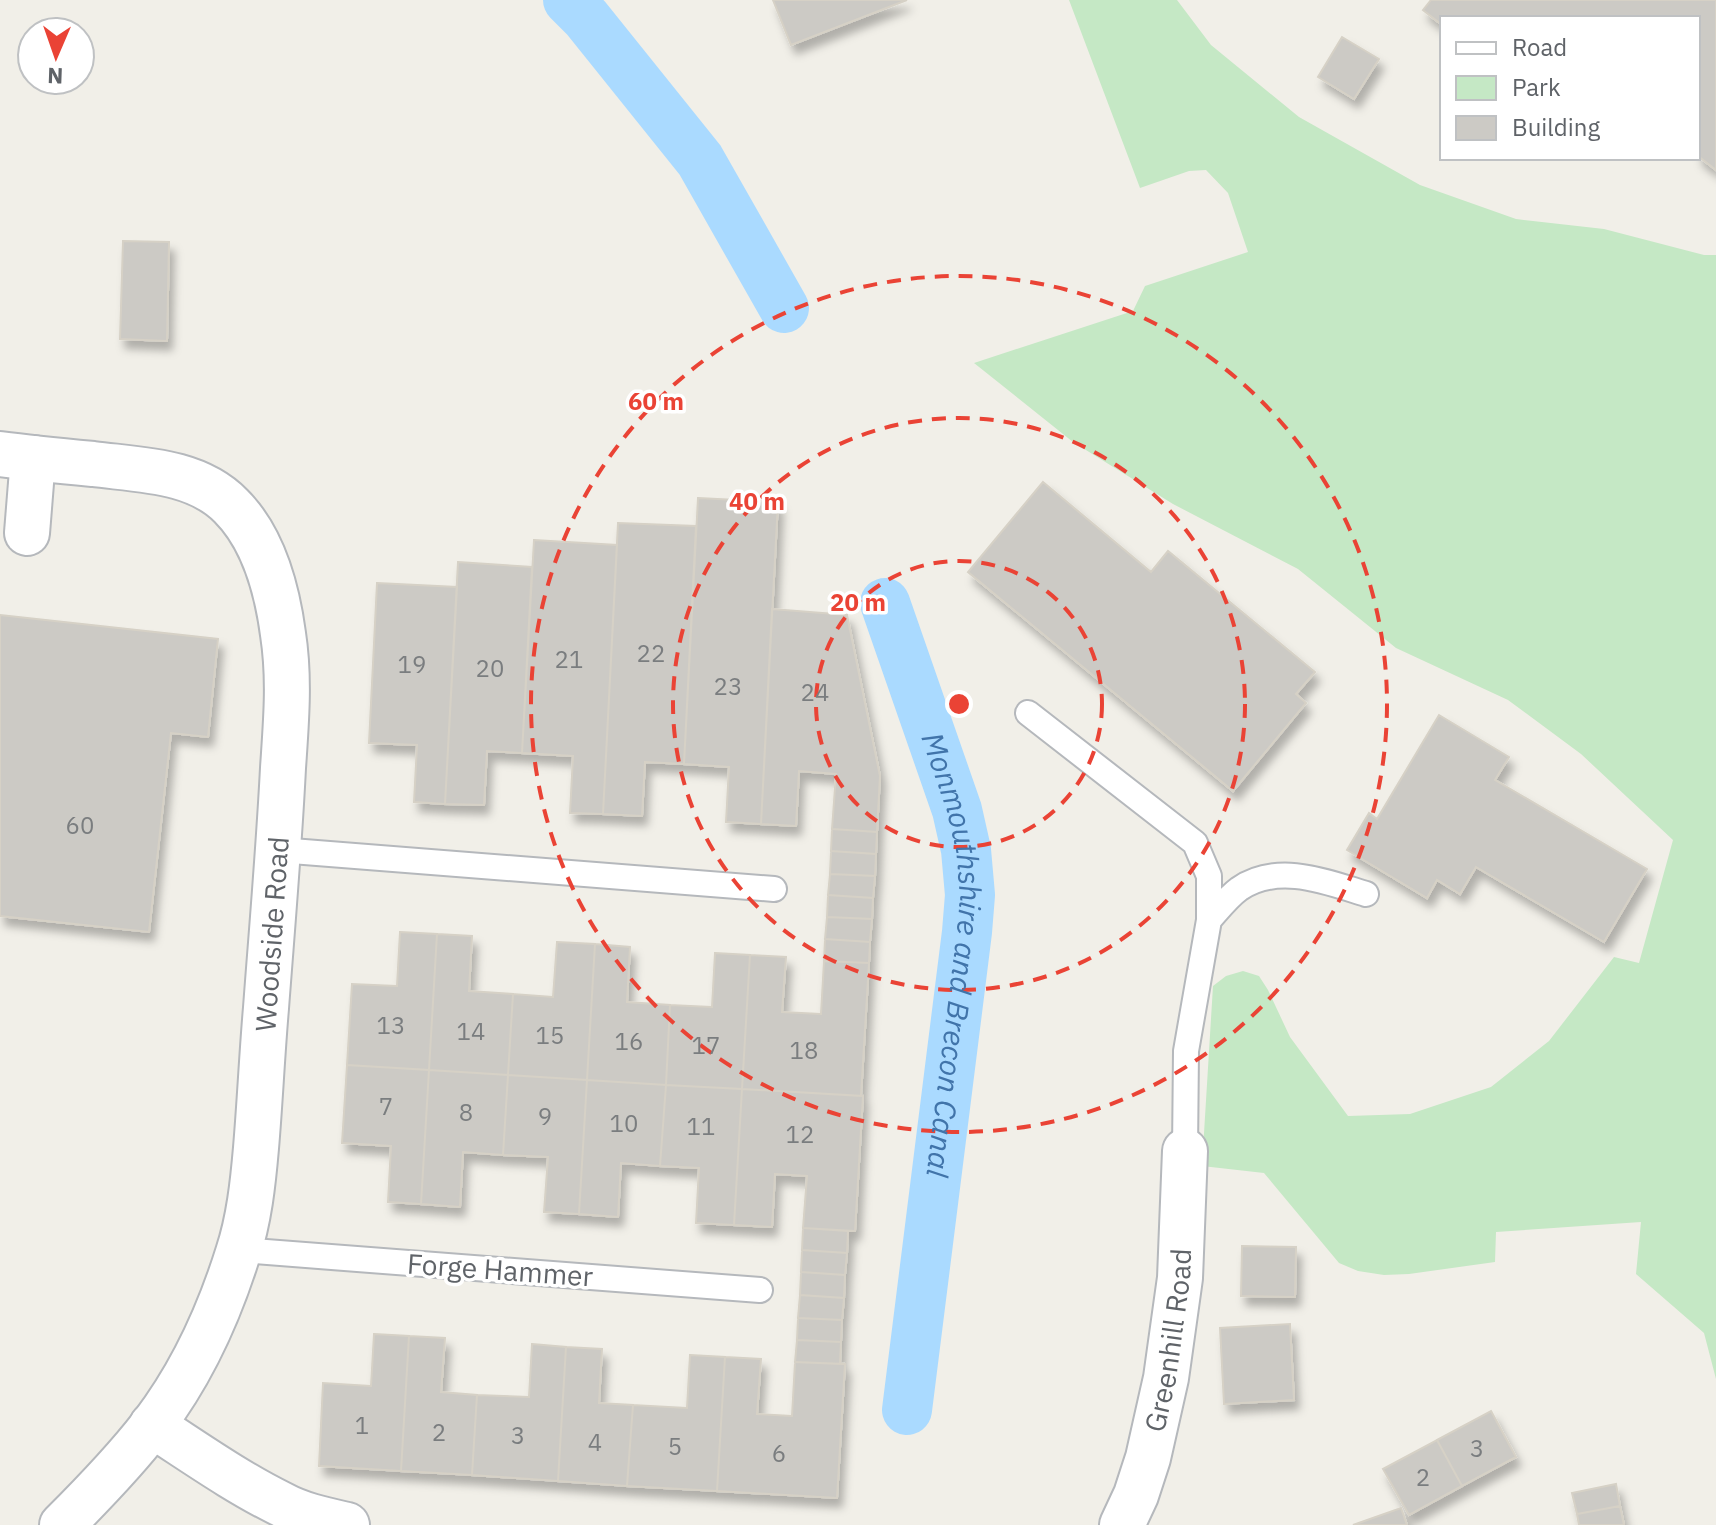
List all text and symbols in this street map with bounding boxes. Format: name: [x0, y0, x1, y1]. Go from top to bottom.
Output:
north arrow: [16, 16, 96, 96]
legend: [1440, 16, 1700, 160]
text: Road: [1512, 31, 1567, 63]
text: N: [47, 62, 64, 91]
text: Park: [1512, 71, 1561, 103]
text: Building: [1512, 111, 1600, 143]
text: 60 m: [628, 385, 684, 417]
text: 40 m: [729, 485, 785, 517]
text: 20 m: [830, 586, 886, 618]
house number: 22: [637, 637, 665, 669]
house number: 21: [555, 643, 583, 675]
house number: 19: [398, 648, 426, 680]
house number: 20: [476, 652, 504, 684]
house number: 23: [714, 670, 742, 702]
house number: 24: [801, 676, 829, 708]
centre of rings: [945, 690, 973, 718]
water label: Monmouthshire and Brecon Canal: [913, 727, 991, 1180]
house number: 60: [66, 809, 94, 841]
street label: Woodside Road: [246, 835, 297, 1033]
house number: 13: [377, 1009, 405, 1041]
house number: 14: [457, 1015, 485, 1047]
house number: 15: [536, 1019, 564, 1051]
house number: 16: [615, 1025, 643, 1057]
house number: 17: [692, 1029, 720, 1061]
house number: 18: [790, 1034, 818, 1066]
house number: 7: [379, 1090, 393, 1122]
house number: 8: [459, 1096, 473, 1128]
house number: 9: [538, 1100, 552, 1132]
house number: 10: [610, 1107, 638, 1139]
house number: 11: [687, 1110, 715, 1142]
house number: 12: [786, 1118, 814, 1150]
street label: Forge Hammer: [406, 1245, 594, 1294]
street label: Greenhill Road: [1135, 1248, 1199, 1435]
house number: 1: [355, 1409, 369, 1441]
house number: 2: [432, 1416, 446, 1448]
house number: 3: [511, 1419, 525, 1451]
house number: 4: [588, 1426, 602, 1458]
house number: 5: [668, 1430, 682, 1462]
house number: 3: [1470, 1432, 1484, 1464]
house number: 6: [772, 1437, 786, 1469]
house number: 2: [1416, 1461, 1430, 1493]

